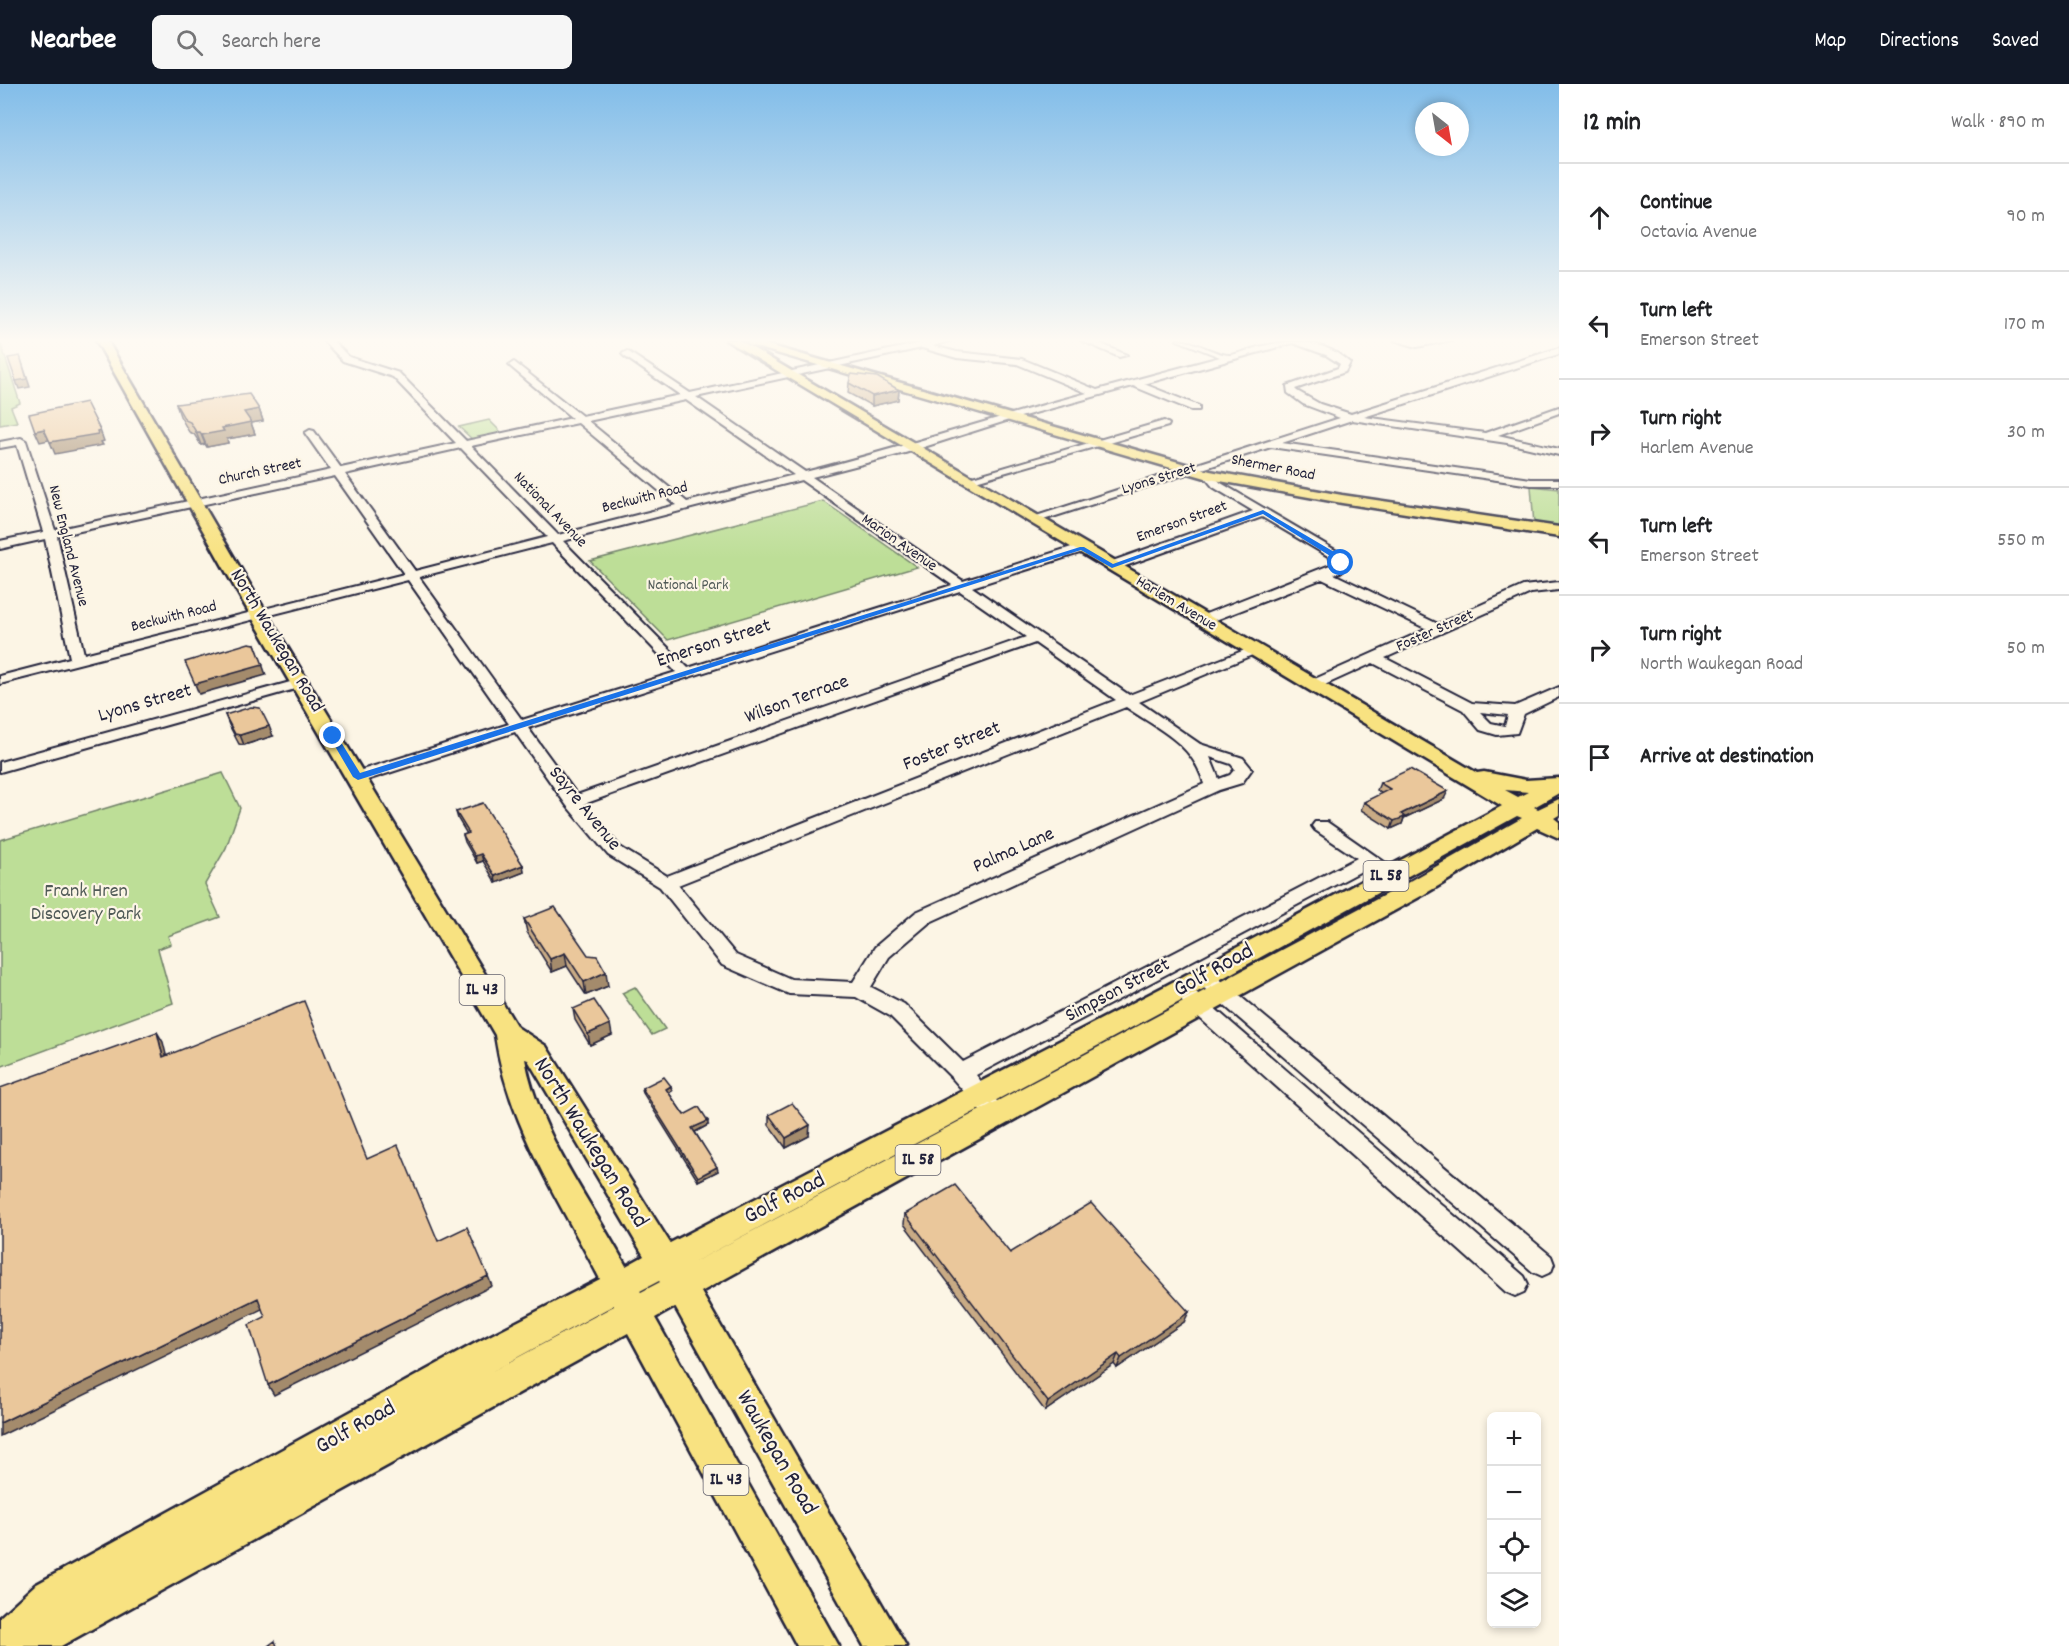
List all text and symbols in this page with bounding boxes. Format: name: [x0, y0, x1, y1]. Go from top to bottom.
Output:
search box: [152, 15, 572, 69]
text: Nearbee: [30, 22, 116, 62]
icon: search: [173, 26, 206, 59]
text: Search here: [221, 27, 321, 58]
text: Map: [1815, 27, 1846, 57]
text: Directions: [1879, 27, 1959, 57]
text: Saved: [1992, 27, 2039, 57]
north arrow: [1415, 102, 1469, 156]
text: 12 min: [1583, 105, 1641, 142]
text: Walk · 890 m: [1951, 109, 2045, 137]
text: Continue: [1640, 188, 1712, 219]
icon: ahead: [1583, 201, 1616, 234]
text: 90 m: [2007, 203, 2045, 231]
text: Octavia Avenue: [1640, 219, 1757, 247]
text: Turn left: [1640, 296, 1712, 327]
icon: left: [1583, 309, 1616, 342]
text: 170 m: [2004, 311, 2045, 339]
text: Emerson Street: [1640, 327, 1759, 355]
text: Turn right: [1640, 404, 1722, 435]
icon: right: [1583, 417, 1616, 450]
text: 30 m: [2007, 419, 2045, 447]
text: Harlem Avenue: [1640, 435, 1754, 463]
street label: Shermer Road: [1229, 449, 1317, 487]
street label: Church Street: [216, 452, 304, 492]
street label: Lyons Street: [1119, 457, 1199, 501]
street label: National Avenue: [508, 467, 592, 553]
street label: Beckwith Road: [600, 476, 690, 520]
street label: New England Avenue: [42, 483, 94, 609]
street label: Emerson Street: [1133, 495, 1231, 549]
street label: Marion Avenue: [856, 508, 942, 578]
text: Turn left: [1640, 512, 1712, 543]
icon: left: [1583, 525, 1616, 558]
text: 550 m: [1997, 527, 2045, 555]
text: Emerson Street: [1640, 543, 1759, 571]
route start: [1327, 549, 1353, 575]
street label: North Waukegan Road: [222, 564, 330, 718]
street label: Harlem Avenue: [1131, 571, 1221, 637]
park label: National Park: [648, 574, 729, 597]
street label: Beckwith Road: [129, 595, 219, 639]
street label: Foster Street: [1393, 604, 1477, 658]
street label: Emerson Street: [653, 612, 775, 676]
text: Turn right: [1640, 620, 1722, 651]
icon: right: [1583, 633, 1616, 666]
text: 50 m: [2007, 635, 2045, 663]
text: North Waukegan Road: [1640, 651, 1803, 679]
street label: Wilson Terrace: [741, 668, 853, 732]
street label: Lyons Street: [95, 677, 195, 731]
street label: Foster Street: [899, 715, 1005, 779]
route end: [319, 722, 345, 748]
icon: arrive: [1583, 741, 1616, 774]
text: Arrive at destination: [1640, 742, 1814, 773]
street label: Sayre Avenue: [541, 761, 627, 858]
street label: Palma Lane: [969, 821, 1059, 881]
road number: IL 58: [1364, 861, 1408, 891]
park label: Frank Hren Discovery Park: [31, 878, 141, 929]
street label: Golf Road: [1168, 935, 1260, 1007]
street label: Simpson Street: [1061, 952, 1175, 1030]
road number: IL 43: [460, 975, 504, 1005]
street label: North Waukegan Road: [524, 1051, 656, 1235]
road number: IL 58: [896, 1145, 940, 1175]
street label: Golf Road: [738, 1164, 832, 1234]
street label: Waukegan Road: [727, 1384, 825, 1522]
street label: Golf Road: [310, 1392, 402, 1464]
map controls: [1487, 1412, 1541, 1628]
button: +: [1487, 1412, 1541, 1466]
road number: IL 43: [704, 1465, 748, 1495]
button: −: [1487, 1466, 1541, 1520]
button: locate: [1487, 1520, 1541, 1574]
button: layers: [1487, 1574, 1541, 1628]

